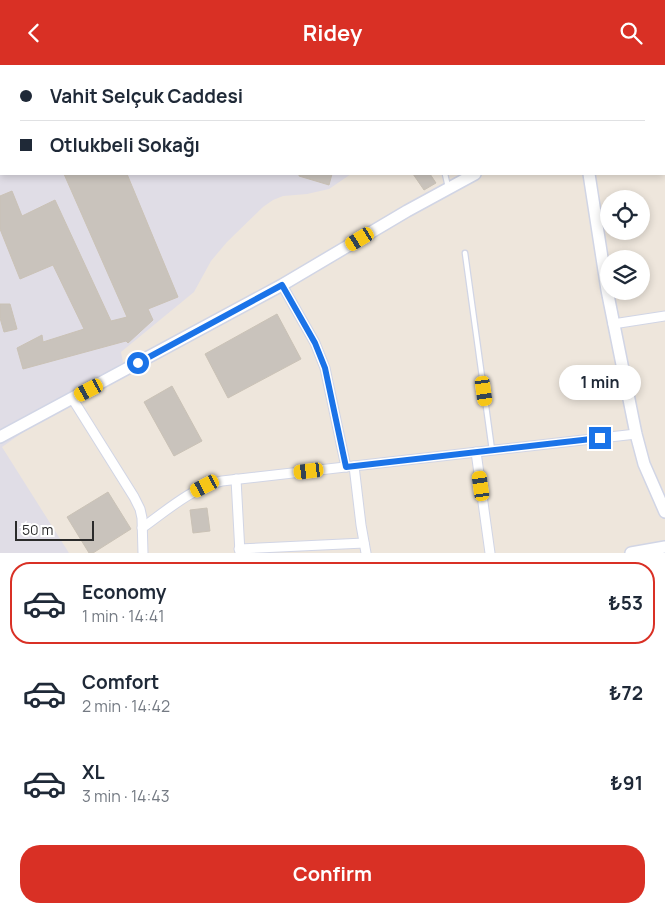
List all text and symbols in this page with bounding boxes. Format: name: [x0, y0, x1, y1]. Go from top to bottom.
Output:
text: Ridey: [303, 18, 362, 48]
icon: back: [20, 19, 48, 47]
icon: search: [617, 19, 645, 47]
text: Vahit Selçuk Caddesi: [50, 83, 243, 109]
text: Otlukbeli Sokağı: [50, 132, 200, 158]
map controls: [600, 190, 650, 300]
button: locate: [600, 190, 650, 240]
car: [343, 225, 376, 253]
button: layers: [600, 250, 650, 300]
route start: [127, 352, 149, 374]
callout: 1 min: [559, 365, 641, 401]
text: 1 min: [580, 371, 620, 393]
car: [474, 375, 493, 407]
car: [72, 376, 105, 404]
route end: [589, 427, 611, 449]
car: [293, 462, 324, 480]
car: [471, 470, 490, 502]
car: [188, 473, 221, 499]
scale bar: [15, 518, 94, 541]
text: 50 m: [22, 520, 53, 539]
text: Economy: [82, 579, 166, 605]
icon: car: [22, 581, 67, 626]
text: ₺53: [608, 590, 643, 616]
text: 1 min · 14:41: [82, 605, 164, 627]
text: Comfort: [82, 669, 159, 695]
icon: car: [22, 671, 67, 716]
text: ₺72: [609, 680, 643, 706]
text: 2 min · 14:42: [82, 695, 170, 717]
text: XL: [82, 759, 105, 785]
icon: car: [22, 761, 67, 806]
text: ₺91: [610, 770, 643, 796]
text: 3 min · 14:43: [82, 785, 170, 807]
button: Confirm: [20, 845, 645, 903]

